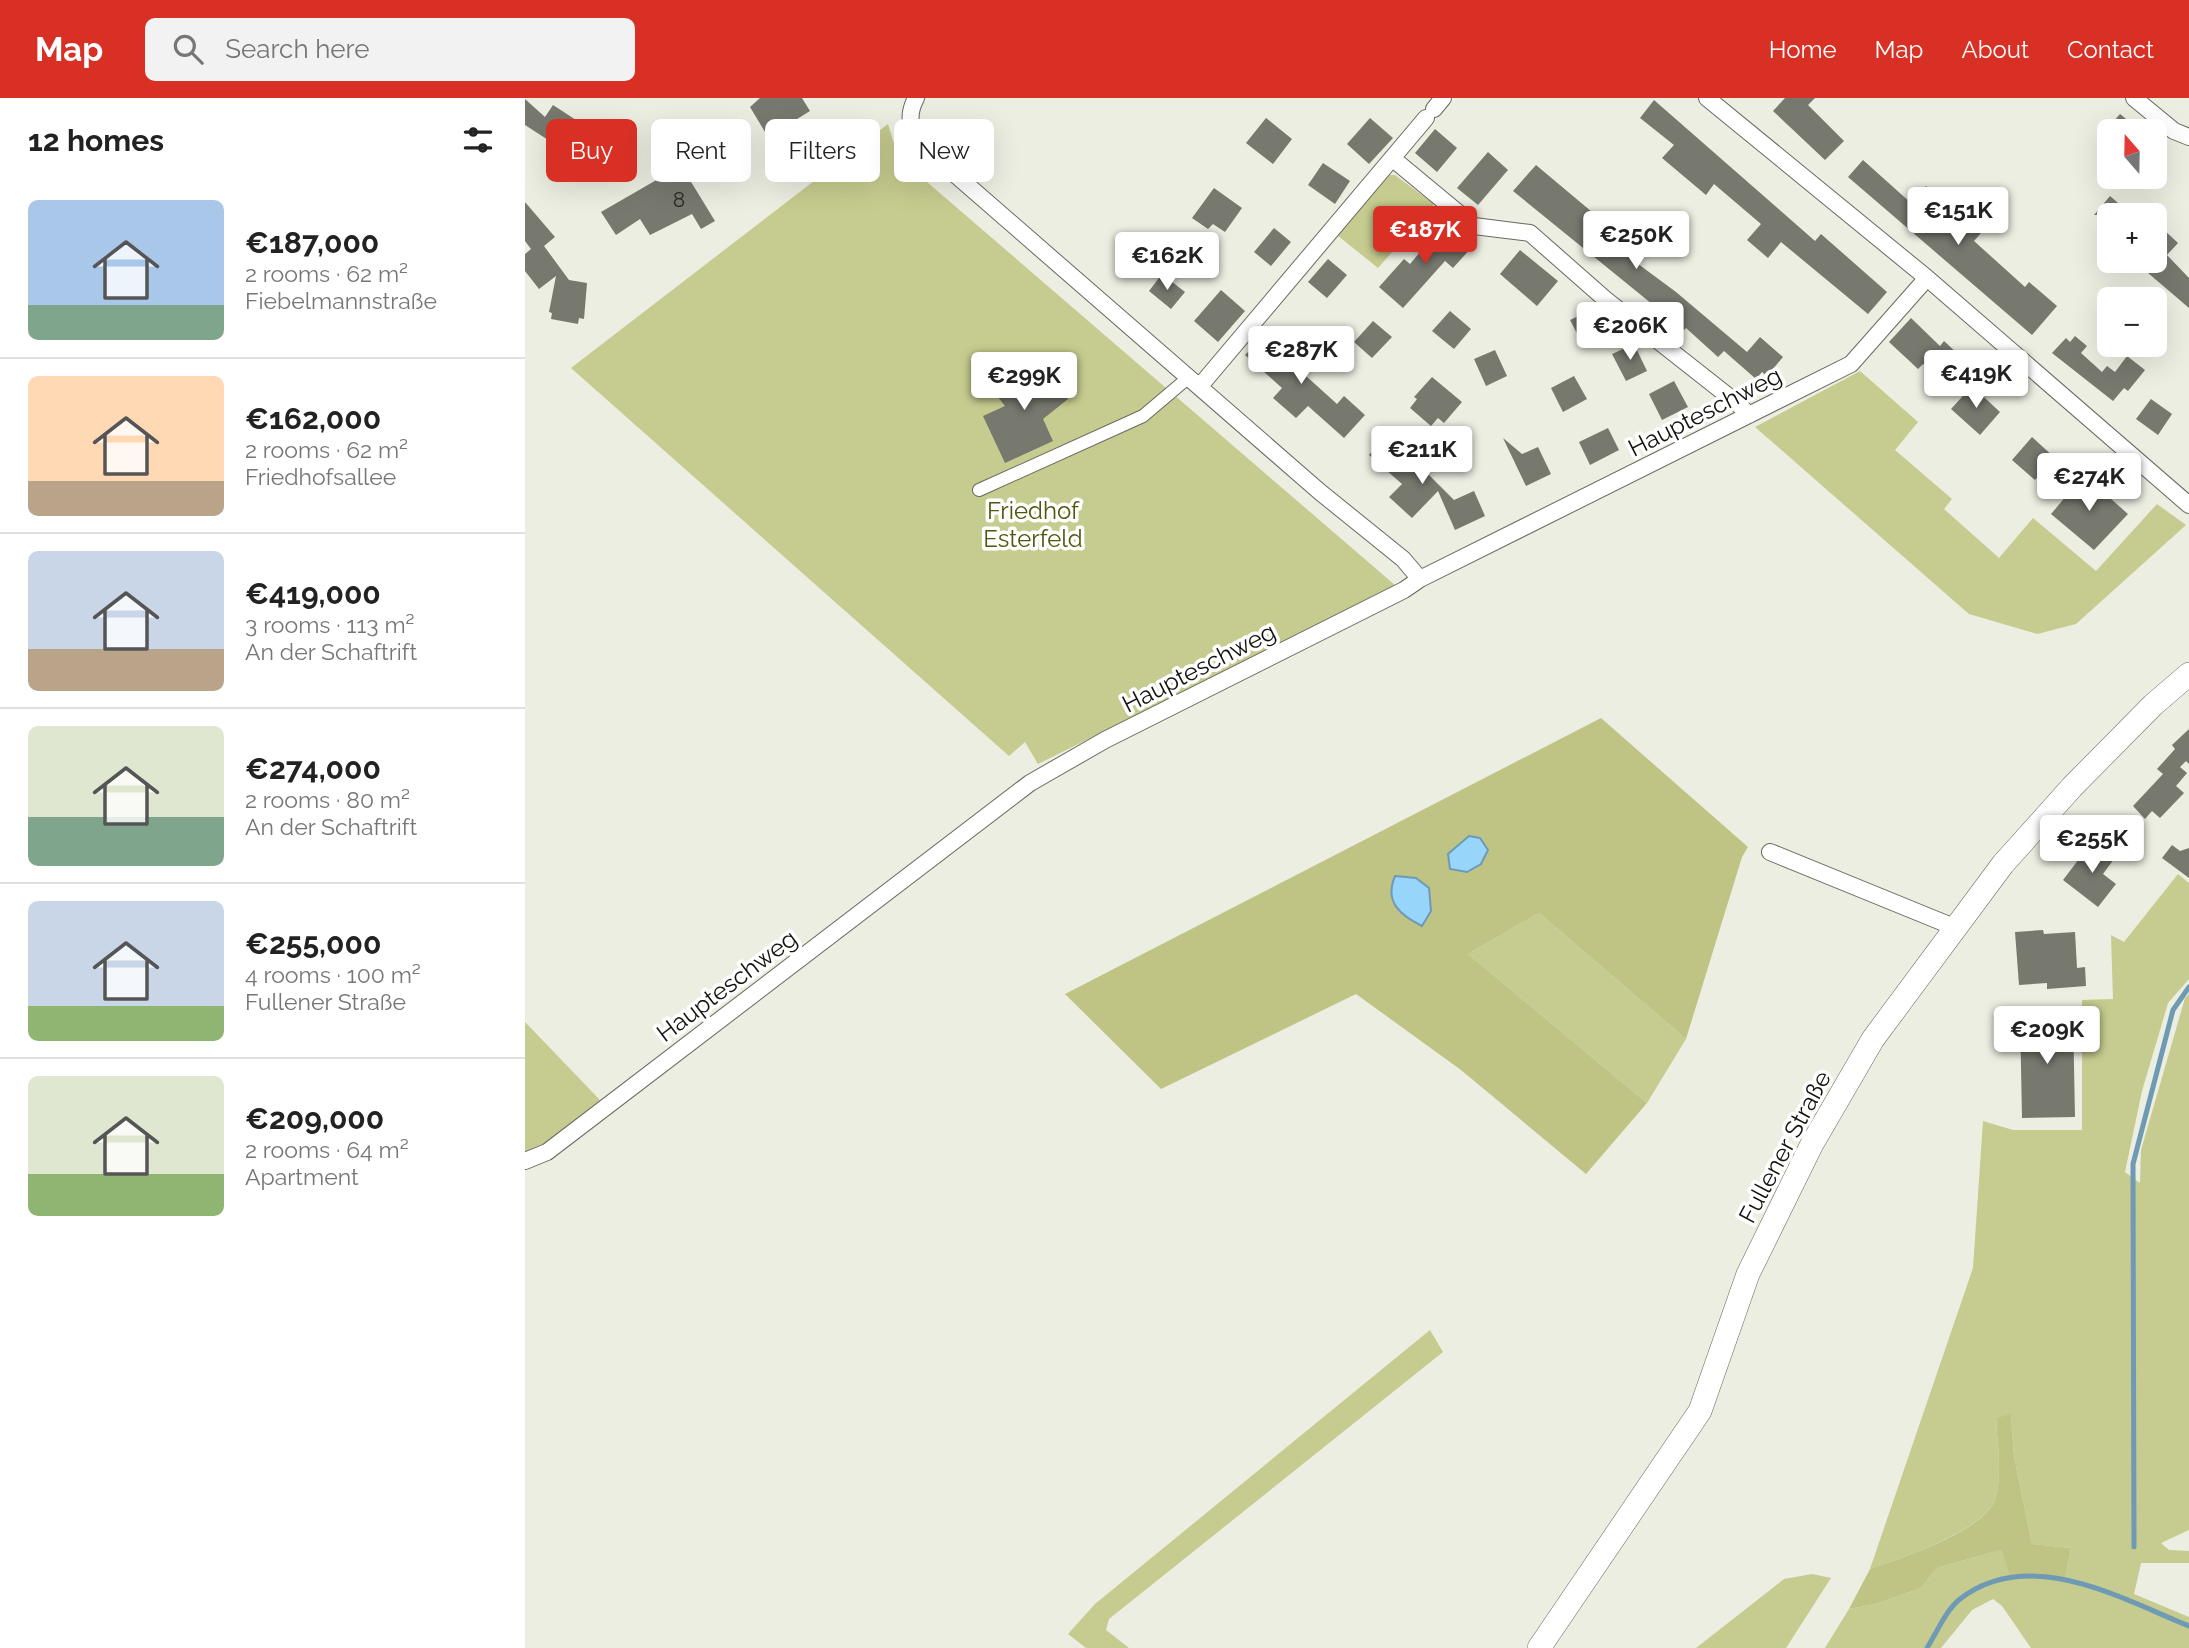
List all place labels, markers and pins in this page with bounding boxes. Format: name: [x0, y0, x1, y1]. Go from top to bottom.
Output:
pin: €151K: [1909, 188, 2007, 247]
pin: €187K: [1376, 206, 1474, 266]
pin: €250K: [1587, 212, 1685, 271]
pin: €162K: [1118, 232, 1216, 292]
pin: €206K: [1581, 302, 1679, 362]
pin: €287K: [1252, 327, 1350, 386]
pin: €419K: [1927, 350, 2025, 410]
pin: €299K: [975, 352, 1073, 412]
pin: €211K: [1373, 426, 1471, 486]
pin: €274K: [2040, 454, 2138, 513]
pin: €255K: [2043, 816, 2141, 875]
pin: €209K: [1998, 1006, 2096, 1066]

